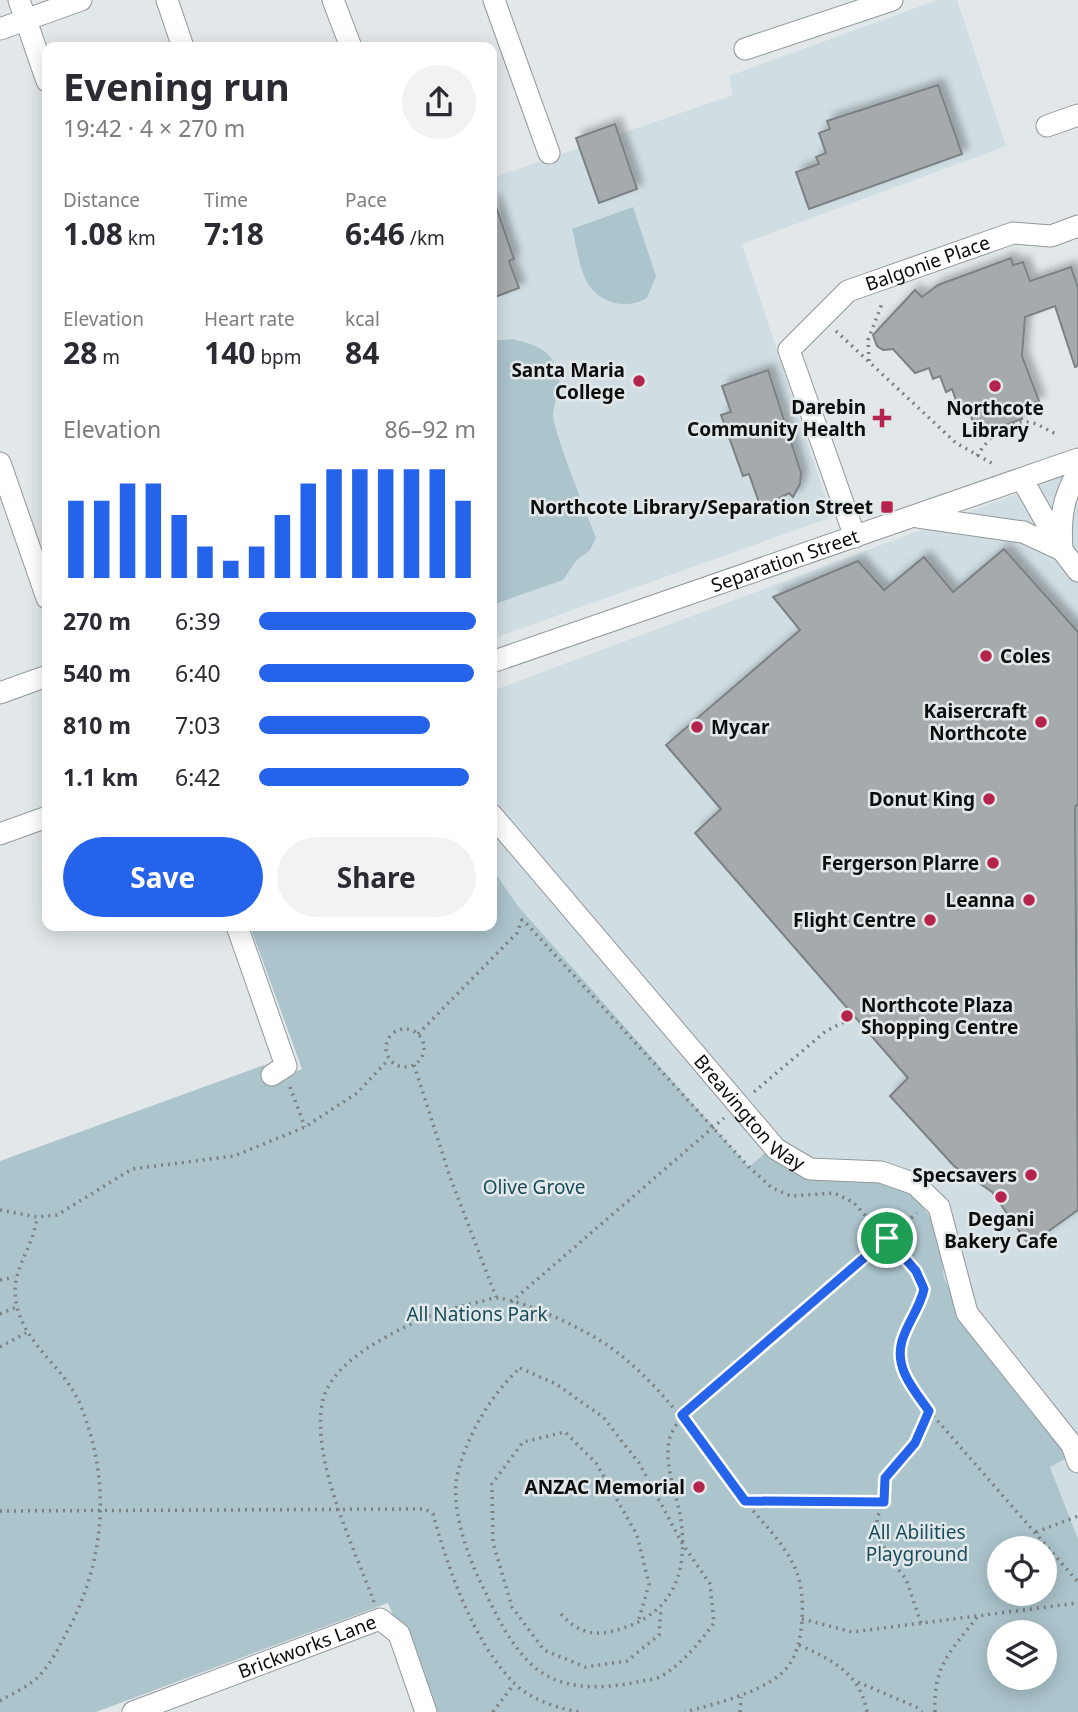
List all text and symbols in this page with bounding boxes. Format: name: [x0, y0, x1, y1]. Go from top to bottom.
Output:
text: Evening run: [63, 60, 290, 112]
button: share: [402, 65, 476, 139]
text: 19:42 · 4 × 270 m: [63, 112, 245, 144]
text: Distance: [63, 187, 140, 213]
text: Time: [204, 187, 248, 213]
text: Pace: [345, 187, 387, 213]
text: 1.08: [63, 213, 123, 254]
text: 7:18: [204, 213, 264, 254]
text: 6:46: [345, 213, 405, 254]
text: km: [123, 225, 156, 251]
text: /km: [405, 225, 445, 251]
street label: Balgonie Place: [862, 229, 993, 297]
text: Elevation: [63, 306, 144, 332]
text: Heart rate: [204, 306, 295, 332]
text: kcal: [345, 306, 380, 332]
text: 28: [63, 332, 97, 373]
text: 140: [204, 332, 255, 373]
text: 84: [345, 332, 379, 373]
text: m: [97, 344, 120, 370]
text: bpm: [255, 344, 302, 370]
place label: Santa Maria College: [511, 357, 625, 405]
marker: Santa Maria College: [631, 373, 647, 389]
marker: Northcote Library: [987, 378, 1003, 394]
place label: Darebin Community Health: [687, 394, 866, 442]
place label: Northcote Library: [946, 395, 1044, 443]
marker: Darebin Community Health: [872, 408, 892, 428]
text: Elevation: [63, 413, 161, 445]
text: 86–92 m: [384, 413, 476, 445]
place label: Northcote Library/Separation Street: [530, 494, 873, 520]
marker: Northcote Library/Separation Street: [879, 499, 895, 515]
street label: Separation Street: [708, 523, 862, 598]
text: 270 m: [63, 605, 131, 637]
text: 6:39: [175, 605, 221, 637]
place label: Coles: [1000, 643, 1051, 669]
marker: Coles: [978, 648, 994, 664]
text: 540 m: [63, 657, 131, 689]
text: 6:40: [175, 657, 221, 689]
place label: Kaisercraft Northcote: [923, 698, 1027, 746]
text: 810 m: [63, 709, 131, 741]
text: 7:03: [175, 709, 221, 741]
place label: Mycar: [711, 714, 770, 740]
marker: Kaisercraft Northcote: [1033, 714, 1049, 730]
marker: Mycar: [689, 719, 705, 735]
text: 1.1 km: [63, 761, 138, 793]
text: 6:42: [175, 761, 221, 793]
place label: Donut King: [869, 786, 975, 812]
marker: Donut King: [981, 791, 997, 807]
button: Save: [63, 837, 263, 917]
button: Share: [277, 837, 476, 917]
place label: Fergerson Plarre: [822, 850, 979, 876]
marker: Fergerson Plarre: [985, 855, 1001, 871]
place label: Leanna: [946, 887, 1015, 913]
marker: Leanna: [1021, 892, 1037, 908]
place label: Flight Centre: [793, 907, 916, 933]
marker: Flight Centre: [922, 912, 938, 928]
place label: Northcote Plaza Shopping Centre: [861, 992, 1018, 1040]
marker: Northcote Plaza Shopping Centre: [839, 1008, 855, 1024]
street label: Breavington Way: [688, 1049, 810, 1176]
place label: Specsavers: [912, 1162, 1017, 1188]
marker: Specsavers: [1023, 1167, 1039, 1183]
park label: Olive Grove: [483, 1174, 585, 1200]
marker: Degani Bakery Cafe: [993, 1189, 1009, 1205]
place label: Degani Bakery Cafe: [944, 1206, 1058, 1254]
pin: [857, 1208, 917, 1268]
icon: arrive: [868, 1219, 906, 1257]
park label: All Nations Park: [406, 1301, 548, 1327]
place label: ANZAC Memorial: [525, 1474, 685, 1500]
marker: ANZAC Memorial: [691, 1479, 707, 1495]
park label: All Abilities Playground: [866, 1519, 968, 1567]
map controls: [987, 1536, 1057, 1690]
button: locate: [987, 1536, 1057, 1606]
street label: Brickworks Lane: [234, 1609, 380, 1684]
button: layers: [987, 1620, 1057, 1690]

